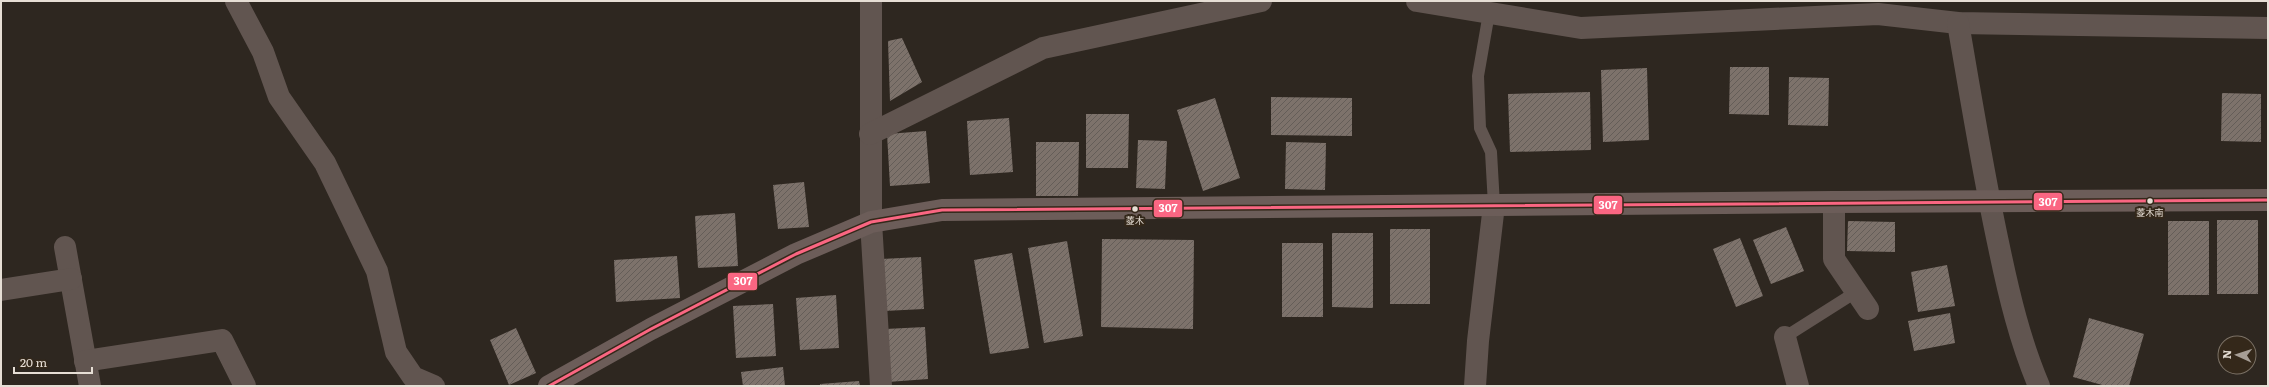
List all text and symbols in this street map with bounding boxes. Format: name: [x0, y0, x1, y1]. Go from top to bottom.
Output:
line badge: 307: [2033, 192, 2063, 211]
text: 307: [2039, 193, 2057, 209]
line badge: 307: [1593, 195, 1623, 215]
text: 307: [1599, 196, 1617, 212]
marker: 菱木南: [2145, 196, 2155, 206]
line badge: 307: [1153, 199, 1183, 218]
text: 307: [1159, 199, 1177, 215]
marker: 菱木: [1130, 204, 1140, 214]
place label: 菱木南: [2136, 205, 2164, 219]
place label: 菱木: [1126, 213, 1144, 227]
line badge: 307: [727, 272, 758, 291]
text: 307: [734, 272, 752, 288]
north arrow: [2217, 335, 2257, 375]
scale bar: [14, 349, 92, 375]
text: N: [2218, 349, 2234, 359]
text: 20 m: [20, 353, 47, 371]

